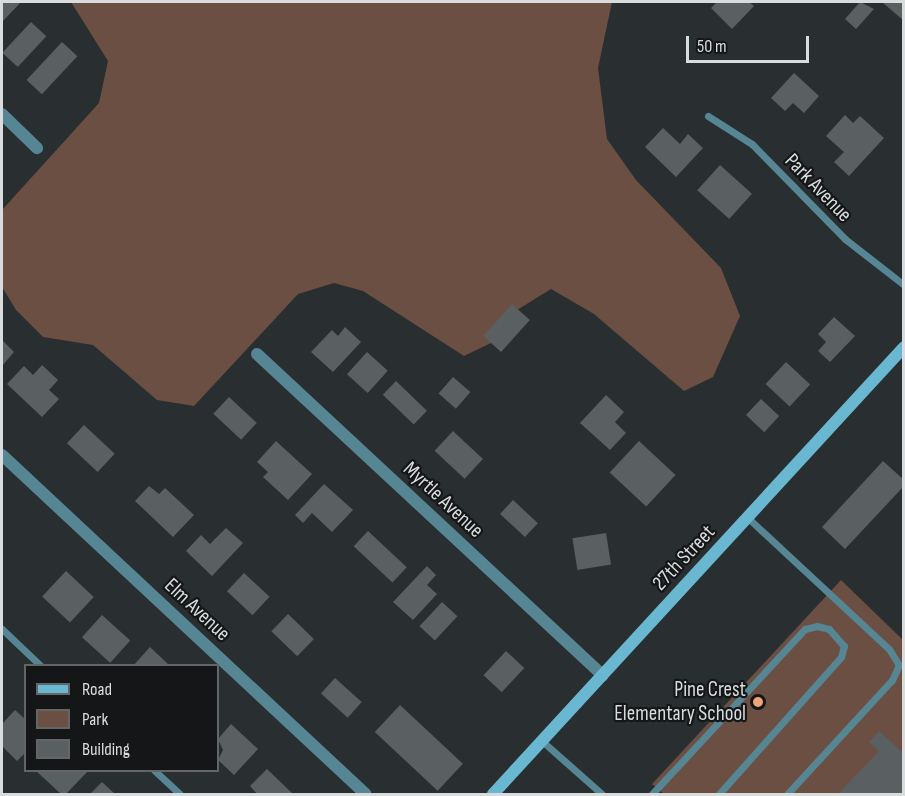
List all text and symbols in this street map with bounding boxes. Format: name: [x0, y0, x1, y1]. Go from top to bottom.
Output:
scale bar: [689, 24, 812, 62]
text: 50 m: [697, 36, 727, 57]
street label: Park Avenue: [779, 149, 857, 227]
street label: Myrtle Avenue: [398, 457, 488, 543]
street label: 27th Street: [647, 520, 721, 596]
street label: Elm Avenue: [159, 573, 235, 647]
legend: [24, 664, 219, 772]
place label: Pine Crest Elementary School: [614, 677, 746, 727]
text: Road: [82, 679, 112, 700]
marker: Pine Crest Elementary School: [751, 695, 765, 709]
text: Park: [82, 709, 108, 730]
text: Building: [82, 739, 130, 760]

